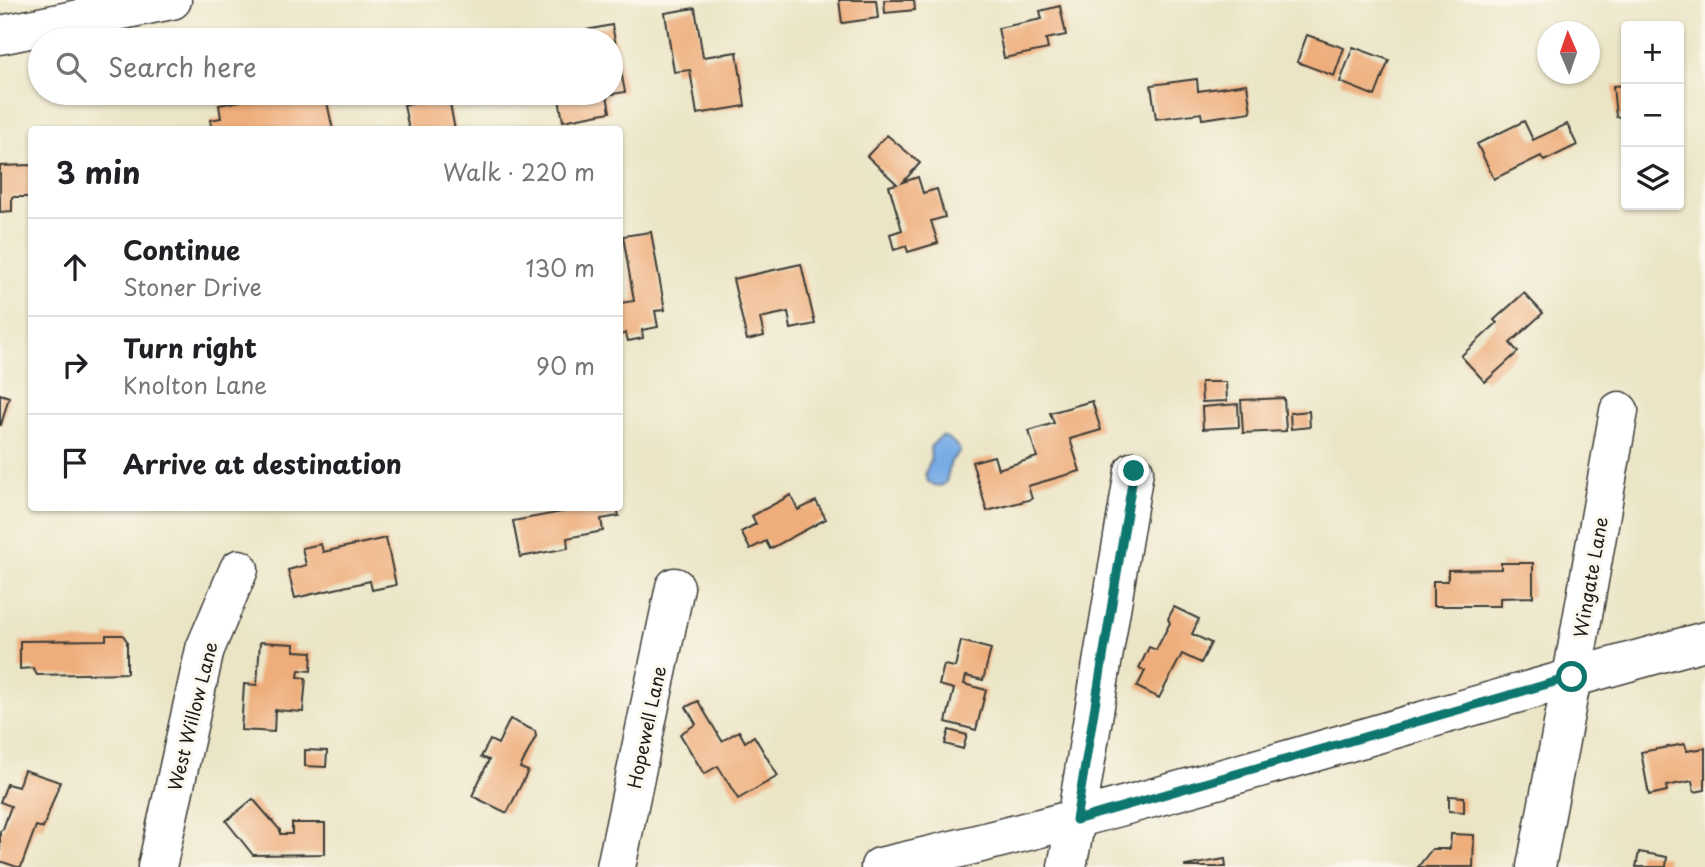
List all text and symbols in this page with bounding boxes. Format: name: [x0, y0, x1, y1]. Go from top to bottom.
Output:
north arrow: [1537, 21, 1600, 84]
map controls: [1621, 21, 1684, 210]
button: +: [1621, 21, 1684, 84]
search box: [28, 28, 623, 105]
text: Search here: [108, 47, 257, 86]
icon: search: [52, 48, 90, 86]
button: −: [1621, 84, 1684, 147]
button: layers: [1621, 147, 1684, 210]
text: 3 min: [56, 149, 141, 194]
text: Walk · 220 m: [443, 154, 595, 189]
text: Continue: [123, 230, 240, 269]
icon: ahead: [56, 248, 94, 286]
text: 130 m: [525, 250, 595, 285]
text: Stoner Drive: [123, 269, 262, 304]
text: Turn right: [123, 328, 257, 367]
icon: right: [56, 346, 94, 384]
text: 90 m: [536, 348, 595, 383]
text: Knolton Lane: [123, 367, 267, 402]
icon: arrive: [56, 444, 94, 482]
text: Arrive at destination: [123, 444, 402, 483]
route end: [1118, 455, 1149, 486]
street label: Wingate Lane: [1566, 514, 1614, 640]
street label: West Willow Lane: [160, 639, 224, 793]
route start: [1556, 661, 1587, 692]
street label: Hopewell Lane: [620, 663, 672, 791]

